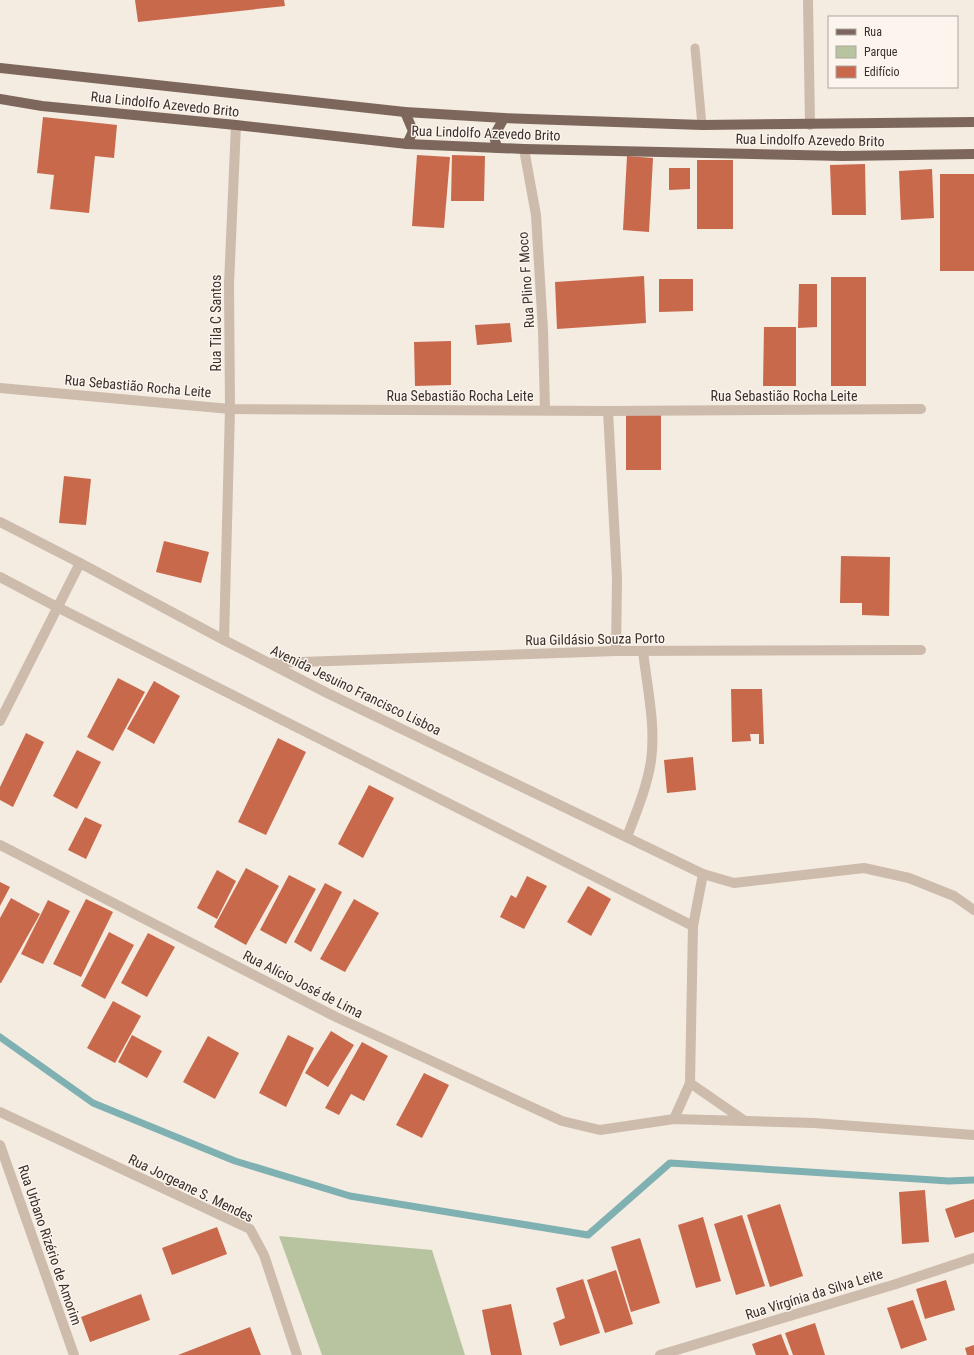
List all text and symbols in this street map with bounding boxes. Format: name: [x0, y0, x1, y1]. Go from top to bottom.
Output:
legend: [828, 16, 958, 88]
text: Rua: [864, 25, 882, 39]
text: Parque: [864, 45, 898, 59]
text: Edifício: [864, 65, 900, 79]
street label: Rua Lindolfo Azevedo Brito: [90, 88, 240, 120]
street label: Rua Lindolfo Azevedo Brito: [411, 122, 561, 144]
street label: Rua Lindolfo Azevedo Brito: [735, 131, 885, 149]
street label: Rua Plino F Moco: [515, 231, 537, 329]
street label: Rua Tila C Santos: [208, 275, 224, 371]
street label: Rua Sebastião Rocha Leite: [64, 372, 212, 400]
street label: Rua Sebastião Rocha Leite: [387, 388, 534, 404]
street label: Rua Sebastião Rocha Leite: [711, 388, 858, 404]
street label: Rua Gildásio Souza Porto: [525, 630, 665, 648]
street label: Avenida Jesuino Francisco Lisboa: [268, 642, 444, 738]
street label: Rua Alício José de Lima: [240, 947, 366, 1021]
street label: Rua Jorgeane S. Mendes: [126, 1151, 256, 1225]
street label: Rua Urbano Rizério de Amorim: [15, 1163, 85, 1327]
street label: Rua Virgínia da Silva Leite: [743, 1265, 885, 1323]

